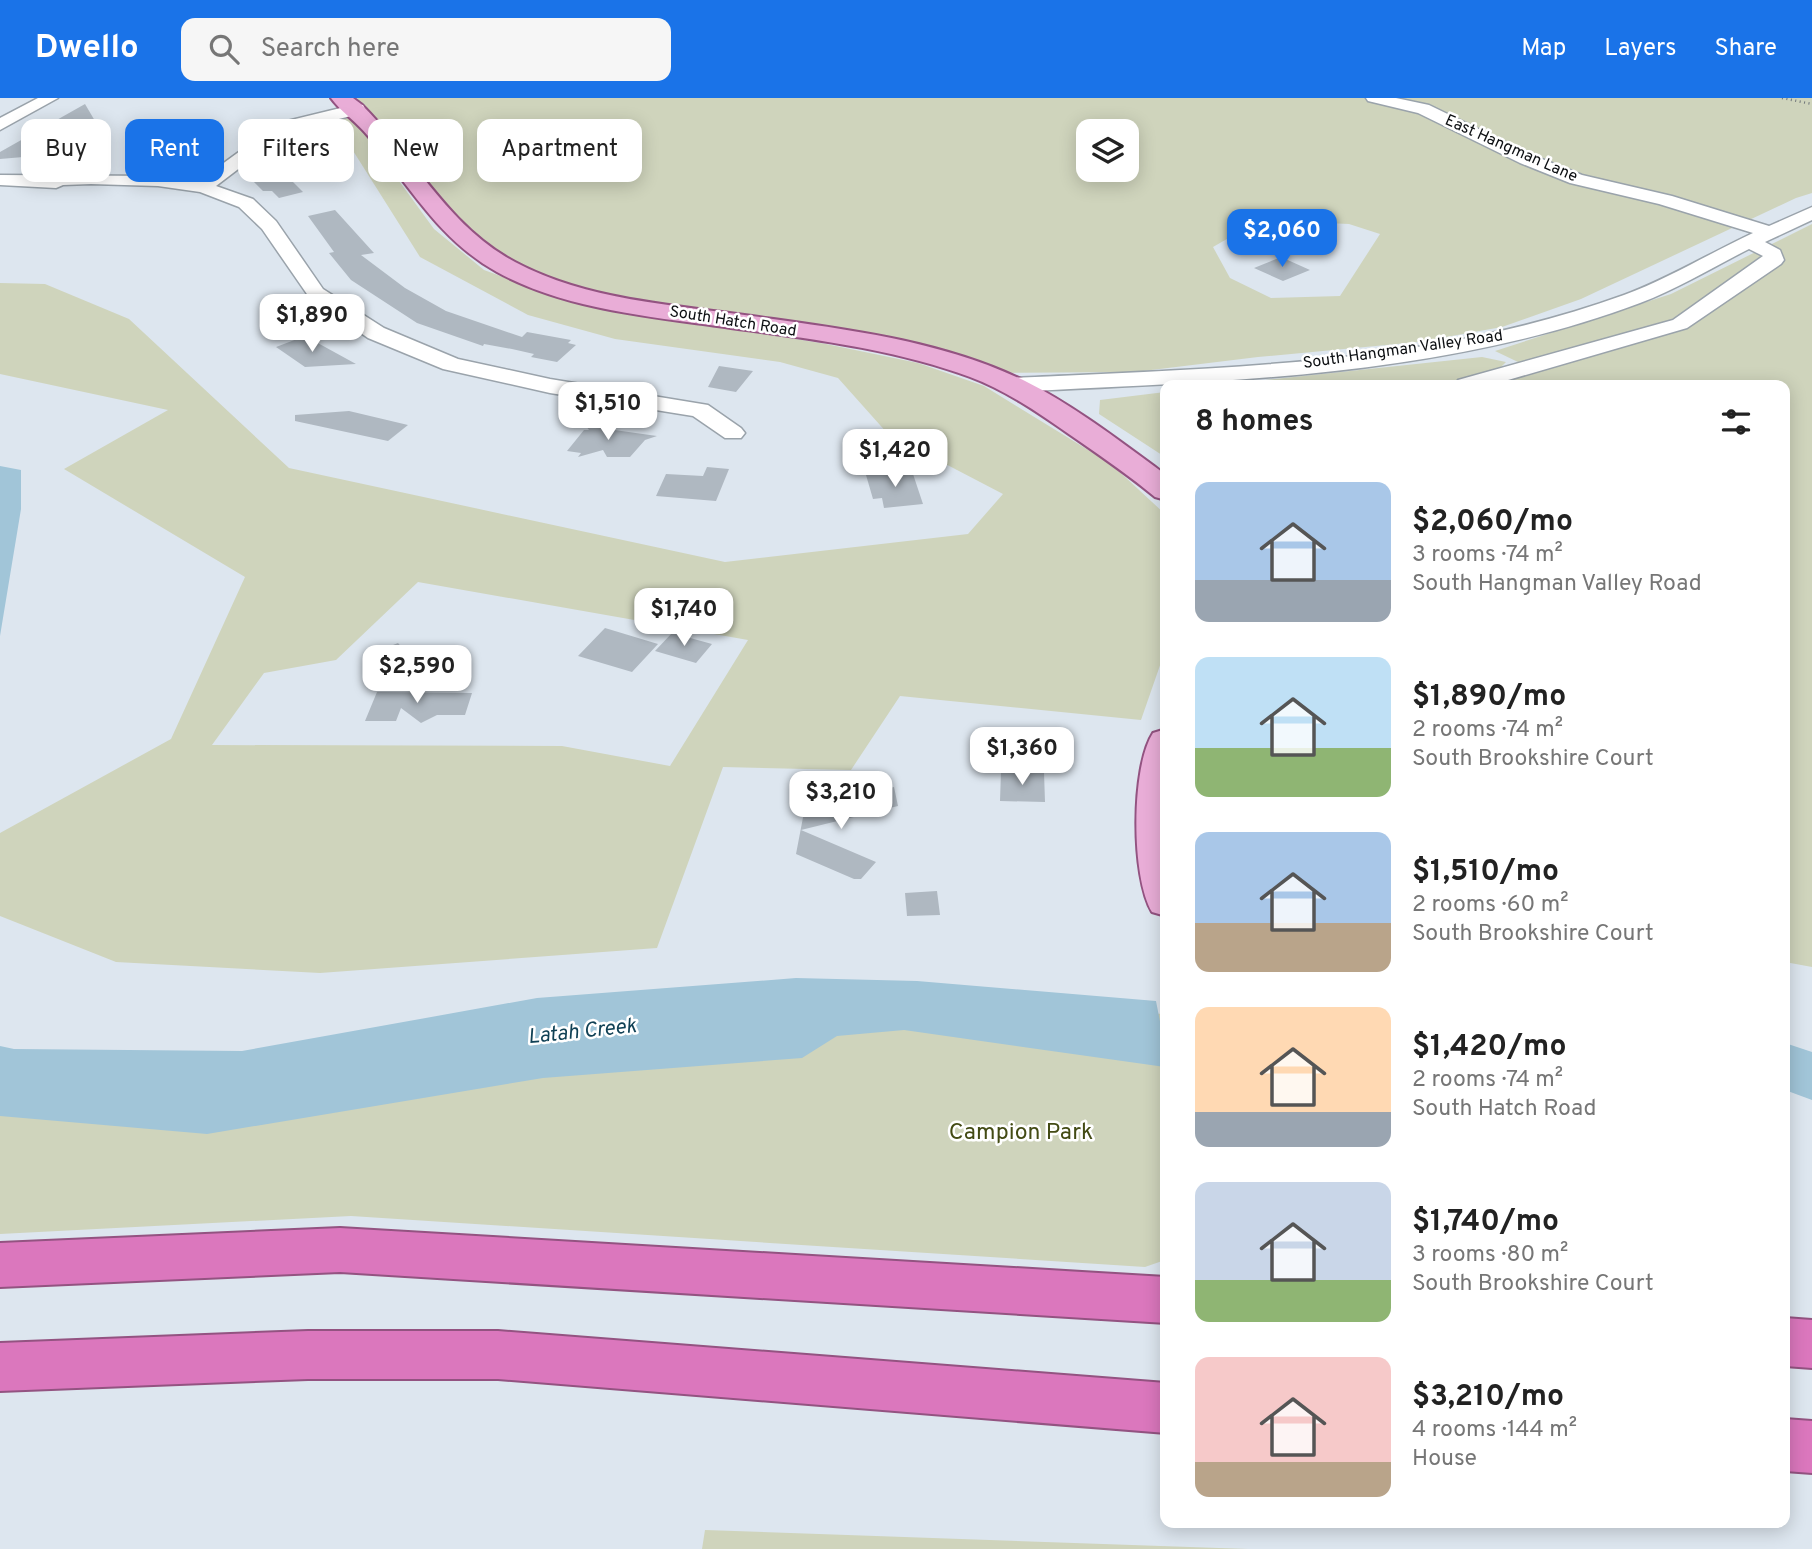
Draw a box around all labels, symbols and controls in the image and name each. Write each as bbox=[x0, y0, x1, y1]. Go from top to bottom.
search box bbox=[181, 18, 671, 81]
text: Dwello bbox=[35, 28, 139, 70]
icon: search bbox=[205, 30, 243, 68]
text: Search here bbox=[261, 33, 400, 66]
text: Map bbox=[1521, 34, 1566, 64]
text: Layers bbox=[1604, 34, 1676, 64]
text: Share bbox=[1714, 34, 1777, 64]
street label: East Hangman Lane bbox=[1442, 111, 1580, 187]
chip: Buy bbox=[21, 119, 111, 182]
chip: Rent bbox=[125, 119, 224, 182]
chip: Filters bbox=[238, 119, 354, 182]
chip: New bbox=[368, 119, 463, 182]
chip: Apartment bbox=[477, 119, 642, 182]
map controls bbox=[1076, 119, 1139, 182]
button: layers bbox=[1076, 119, 1139, 182]
pin: $2,060 bbox=[1225, 209, 1339, 269]
text: $2,060 bbox=[1243, 217, 1321, 246]
pin: $1,890 bbox=[255, 294, 369, 354]
text: $1,890 bbox=[276, 302, 348, 331]
street label: South Hatch Road bbox=[668, 302, 798, 342]
street label: South Hangman Valley Road bbox=[1302, 326, 1504, 374]
pin: $1,510 bbox=[551, 382, 665, 442]
text: $1,510 bbox=[574, 390, 642, 419]
icon: filters bbox=[1717, 403, 1755, 441]
text: 8 homes bbox=[1195, 404, 1314, 441]
pin: $1,420 bbox=[838, 430, 952, 489]
text: $1,420 bbox=[858, 437, 932, 466]
text: $2,060/mo bbox=[1412, 504, 1573, 541]
icon: home bbox=[1251, 510, 1335, 594]
text: 3 rooms · 74 m² bbox=[1412, 541, 1563, 570]
text: South Hangman Valley Road bbox=[1412, 570, 1702, 599]
pin: $1,740 bbox=[627, 588, 741, 648]
text: $1,740 bbox=[650, 596, 718, 625]
pin: $2,590 bbox=[360, 646, 474, 705]
text: $2,590 bbox=[378, 653, 456, 682]
text: $1,890/mo bbox=[1412, 679, 1566, 716]
icon: home bbox=[1251, 685, 1335, 769]
text: 2 rooms · 74 m² bbox=[1412, 716, 1563, 745]
pin: $1,360 bbox=[965, 728, 1079, 787]
text: $1,360 bbox=[986, 735, 1058, 764]
text: South Brookshire Court bbox=[1412, 745, 1654, 774]
pin: $3,210 bbox=[784, 772, 898, 831]
text: $3,210 bbox=[805, 779, 877, 808]
text: $1,510/mo bbox=[1412, 854, 1559, 891]
icon: home bbox=[1251, 860, 1335, 944]
text: 2 rooms · 60 m² bbox=[1412, 891, 1569, 920]
text: South Brookshire Court bbox=[1412, 920, 1654, 949]
water label: Latah Creek bbox=[526, 1013, 638, 1051]
text: $1,420/mo bbox=[1412, 1029, 1566, 1066]
icon: home bbox=[1251, 1035, 1335, 1119]
text: 2 rooms · 74 m² bbox=[1412, 1066, 1563, 1095]
text: South Hatch Road bbox=[1412, 1095, 1596, 1124]
park label: Campion Park bbox=[949, 1119, 1093, 1148]
text: $1,740/mo bbox=[1412, 1204, 1559, 1241]
icon: home bbox=[1251, 1210, 1335, 1294]
text: 3 rooms · 80 m² bbox=[1412, 1241, 1568, 1270]
text: South Brookshire Court bbox=[1412, 1270, 1654, 1299]
text: $3,210/mo bbox=[1412, 1379, 1564, 1416]
icon: home bbox=[1251, 1385, 1335, 1469]
text: 4 rooms · 144 m² bbox=[1412, 1416, 1577, 1445]
text: House bbox=[1412, 1445, 1477, 1474]

